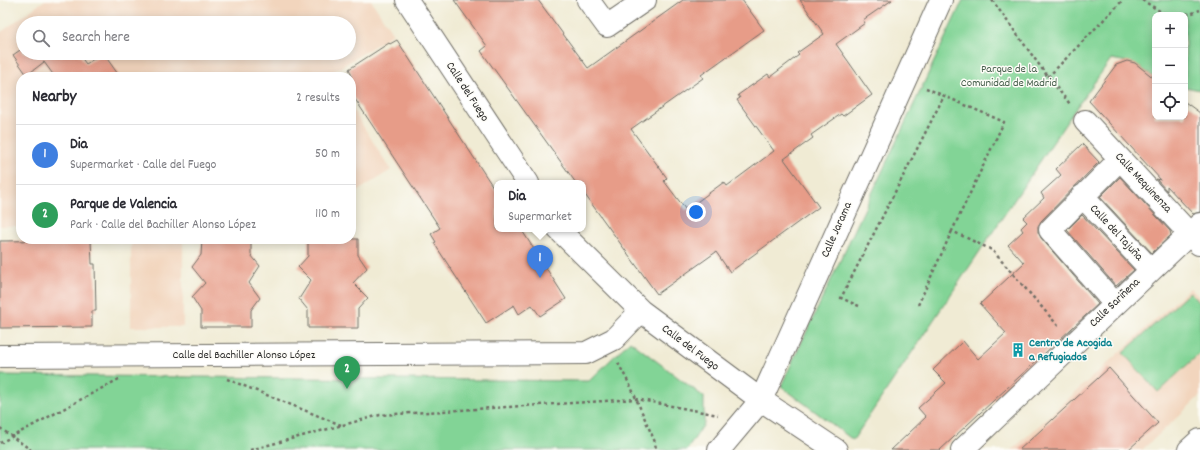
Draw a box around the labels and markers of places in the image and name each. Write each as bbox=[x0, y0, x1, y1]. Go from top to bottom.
pin: 1 bbox=[527, 245, 553, 278]
place label: Centro de Acogida a Refugiados bbox=[1029, 335, 1113, 366]
building icon: Centro de Acogida a Refugiados bbox=[1010, 342, 1026, 358]
pin: 2 bbox=[334, 356, 360, 389]

